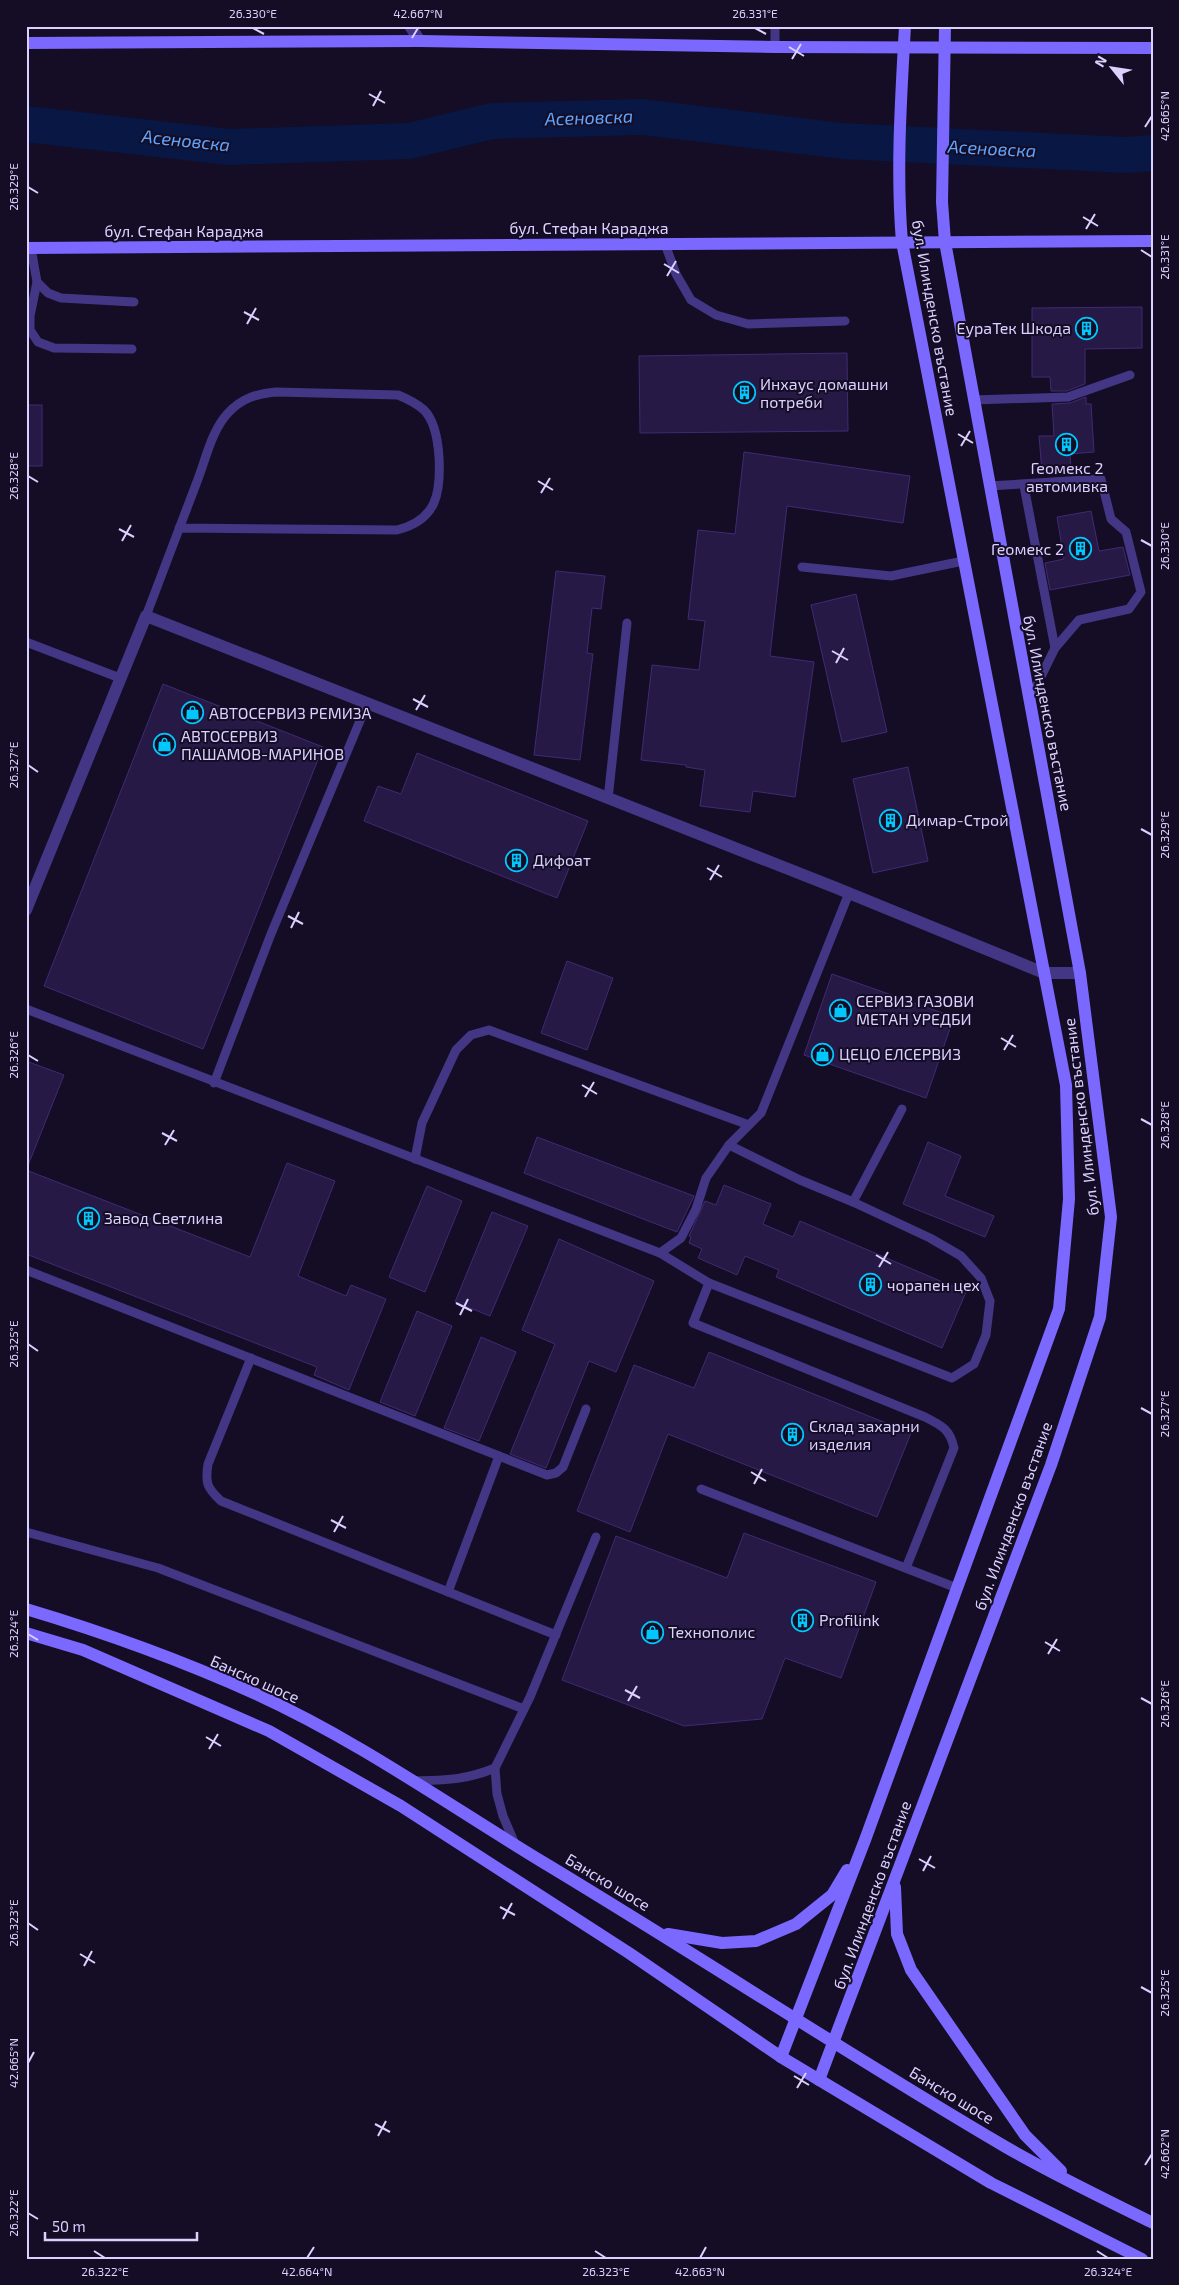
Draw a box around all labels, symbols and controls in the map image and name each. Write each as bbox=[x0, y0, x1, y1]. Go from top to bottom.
text: 26.330°E bbox=[229, 6, 277, 20]
text: 42.667°N bbox=[393, 6, 443, 20]
text: 26.331°E bbox=[732, 6, 778, 20]
north arrow bbox=[1086, 42, 1136, 92]
text: N bbox=[1090, 53, 1110, 70]
text: 42.665°N bbox=[1157, 91, 1171, 141]
water label: Асеновска bbox=[543, 104, 634, 130]
water label: Асеновска bbox=[140, 124, 231, 156]
water label: Асеновска bbox=[946, 135, 1037, 161]
text: 26.329°E bbox=[6, 163, 20, 211]
street label: бул. Стефан Караджа bbox=[509, 218, 669, 238]
street label: бул. Илинденско въстание bbox=[908, 218, 962, 418]
street label: бул. Стефан Караджа bbox=[104, 221, 264, 241]
text: 26.331°E bbox=[1157, 234, 1171, 280]
building icon: ЕураТек Шкода bbox=[1075, 316, 1099, 340]
place label: ЕураТек Шкода bbox=[957, 318, 1071, 338]
place label: Инхаус домашни потреби bbox=[760, 374, 888, 411]
building icon: Инхаус домашни потреби bbox=[732, 381, 756, 405]
building icon: Геомекс 2 автомивка bbox=[1055, 432, 1079, 456]
text: 26.328°E bbox=[6, 452, 20, 500]
place label: Геомекс 2 автомивка bbox=[1026, 458, 1108, 495]
text: 26.330°E bbox=[1157, 522, 1171, 570]
building icon: Геомекс 2 bbox=[1068, 537, 1092, 561]
place label: Геомекс 2 bbox=[991, 539, 1064, 558]
street label: бул. Илинденско въстание bbox=[1019, 613, 1077, 813]
shop icon: АВТОСЕРВИЗ РЕМИЗА bbox=[181, 701, 205, 725]
place label: АВТОСЕРВИЗ РЕМИЗА bbox=[209, 703, 372, 722]
place label: АВТОСЕРВИЗ ПАШАМОВ-МАРИНОВ bbox=[181, 726, 344, 763]
shop icon: АВТОСЕРВИЗ ПАШАМОВ-МАРИНОВ bbox=[153, 733, 177, 757]
text: 26.327°E bbox=[6, 741, 20, 789]
building icon: Димар-Строй bbox=[878, 808, 902, 832]
place label: Димар-Строй bbox=[906, 810, 1009, 829]
text: 26.329°E bbox=[1157, 811, 1171, 859]
building icon: Дифоат bbox=[505, 848, 529, 872]
place label: Дифоат bbox=[533, 850, 591, 869]
place label: СЕРВИЗ ГАЗОВИ МЕТАН УРЕДБИ bbox=[856, 991, 974, 1028]
shop icon: СЕРВИЗ ГАЗОВИ МЕТАН УРЕДБИ bbox=[828, 998, 852, 1022]
street label: бул. Илинденско въстание bbox=[1059, 1017, 1103, 1217]
text: 26.326°E bbox=[6, 1031, 20, 1079]
shop icon: ЦЕЦО ЕЛСЕРВИЗ bbox=[811, 1042, 835, 1066]
place label: ЦЕЦО ЕЛСЕРВИЗ bbox=[839, 1044, 961, 1063]
text: 26.328°E bbox=[1157, 1101, 1171, 1149]
building icon: Завод Светлина bbox=[76, 1206, 100, 1230]
place label: Завод Светлина bbox=[104, 1208, 223, 1227]
building icon: чорапен цех bbox=[859, 1273, 883, 1297]
place label: чорапен цех bbox=[887, 1275, 980, 1294]
text: 26.325°E bbox=[6, 1320, 20, 1368]
text: 26.327°E bbox=[1157, 1390, 1171, 1438]
place label: Склад захарни изделия bbox=[809, 1416, 920, 1453]
street label: бул. Илинденско въстание bbox=[970, 1419, 1056, 1613]
building icon: Склад захарни изделия bbox=[781, 1423, 805, 1447]
building icon: Profilink bbox=[791, 1608, 815, 1632]
text: 26.324°E bbox=[6, 1610, 20, 1658]
place label: Profilink bbox=[819, 1610, 880, 1629]
shop icon: Технополис bbox=[640, 1620, 664, 1644]
place label: Технополис bbox=[668, 1622, 755, 1641]
street label: Банско шосе bbox=[208, 1650, 303, 1707]
text: 26.326°E bbox=[1157, 1680, 1171, 1728]
street label: бул. Илинденско въстание bbox=[829, 1798, 915, 1992]
street label: Банско шосе bbox=[563, 1849, 654, 1914]
text: 26.323°E bbox=[6, 1899, 20, 1947]
text: 26.325°E bbox=[1157, 1969, 1171, 2017]
text: 42.665°N bbox=[6, 2038, 20, 2088]
street label: Банско шосе bbox=[907, 2062, 998, 2127]
text: 42.662°N bbox=[1157, 2129, 1171, 2179]
text: 26.322°E bbox=[6, 2189, 20, 2237]
scale bar bbox=[45, 2210, 198, 2242]
text: 50 m bbox=[52, 2217, 86, 2235]
text: 26.322°E bbox=[81, 2264, 129, 2278]
text: 42.664°N bbox=[282, 2264, 332, 2278]
text: 26.323°E bbox=[582, 2264, 630, 2278]
text: 42.663°N bbox=[675, 2264, 725, 2278]
text: 26.324°E bbox=[1084, 2264, 1132, 2278]

